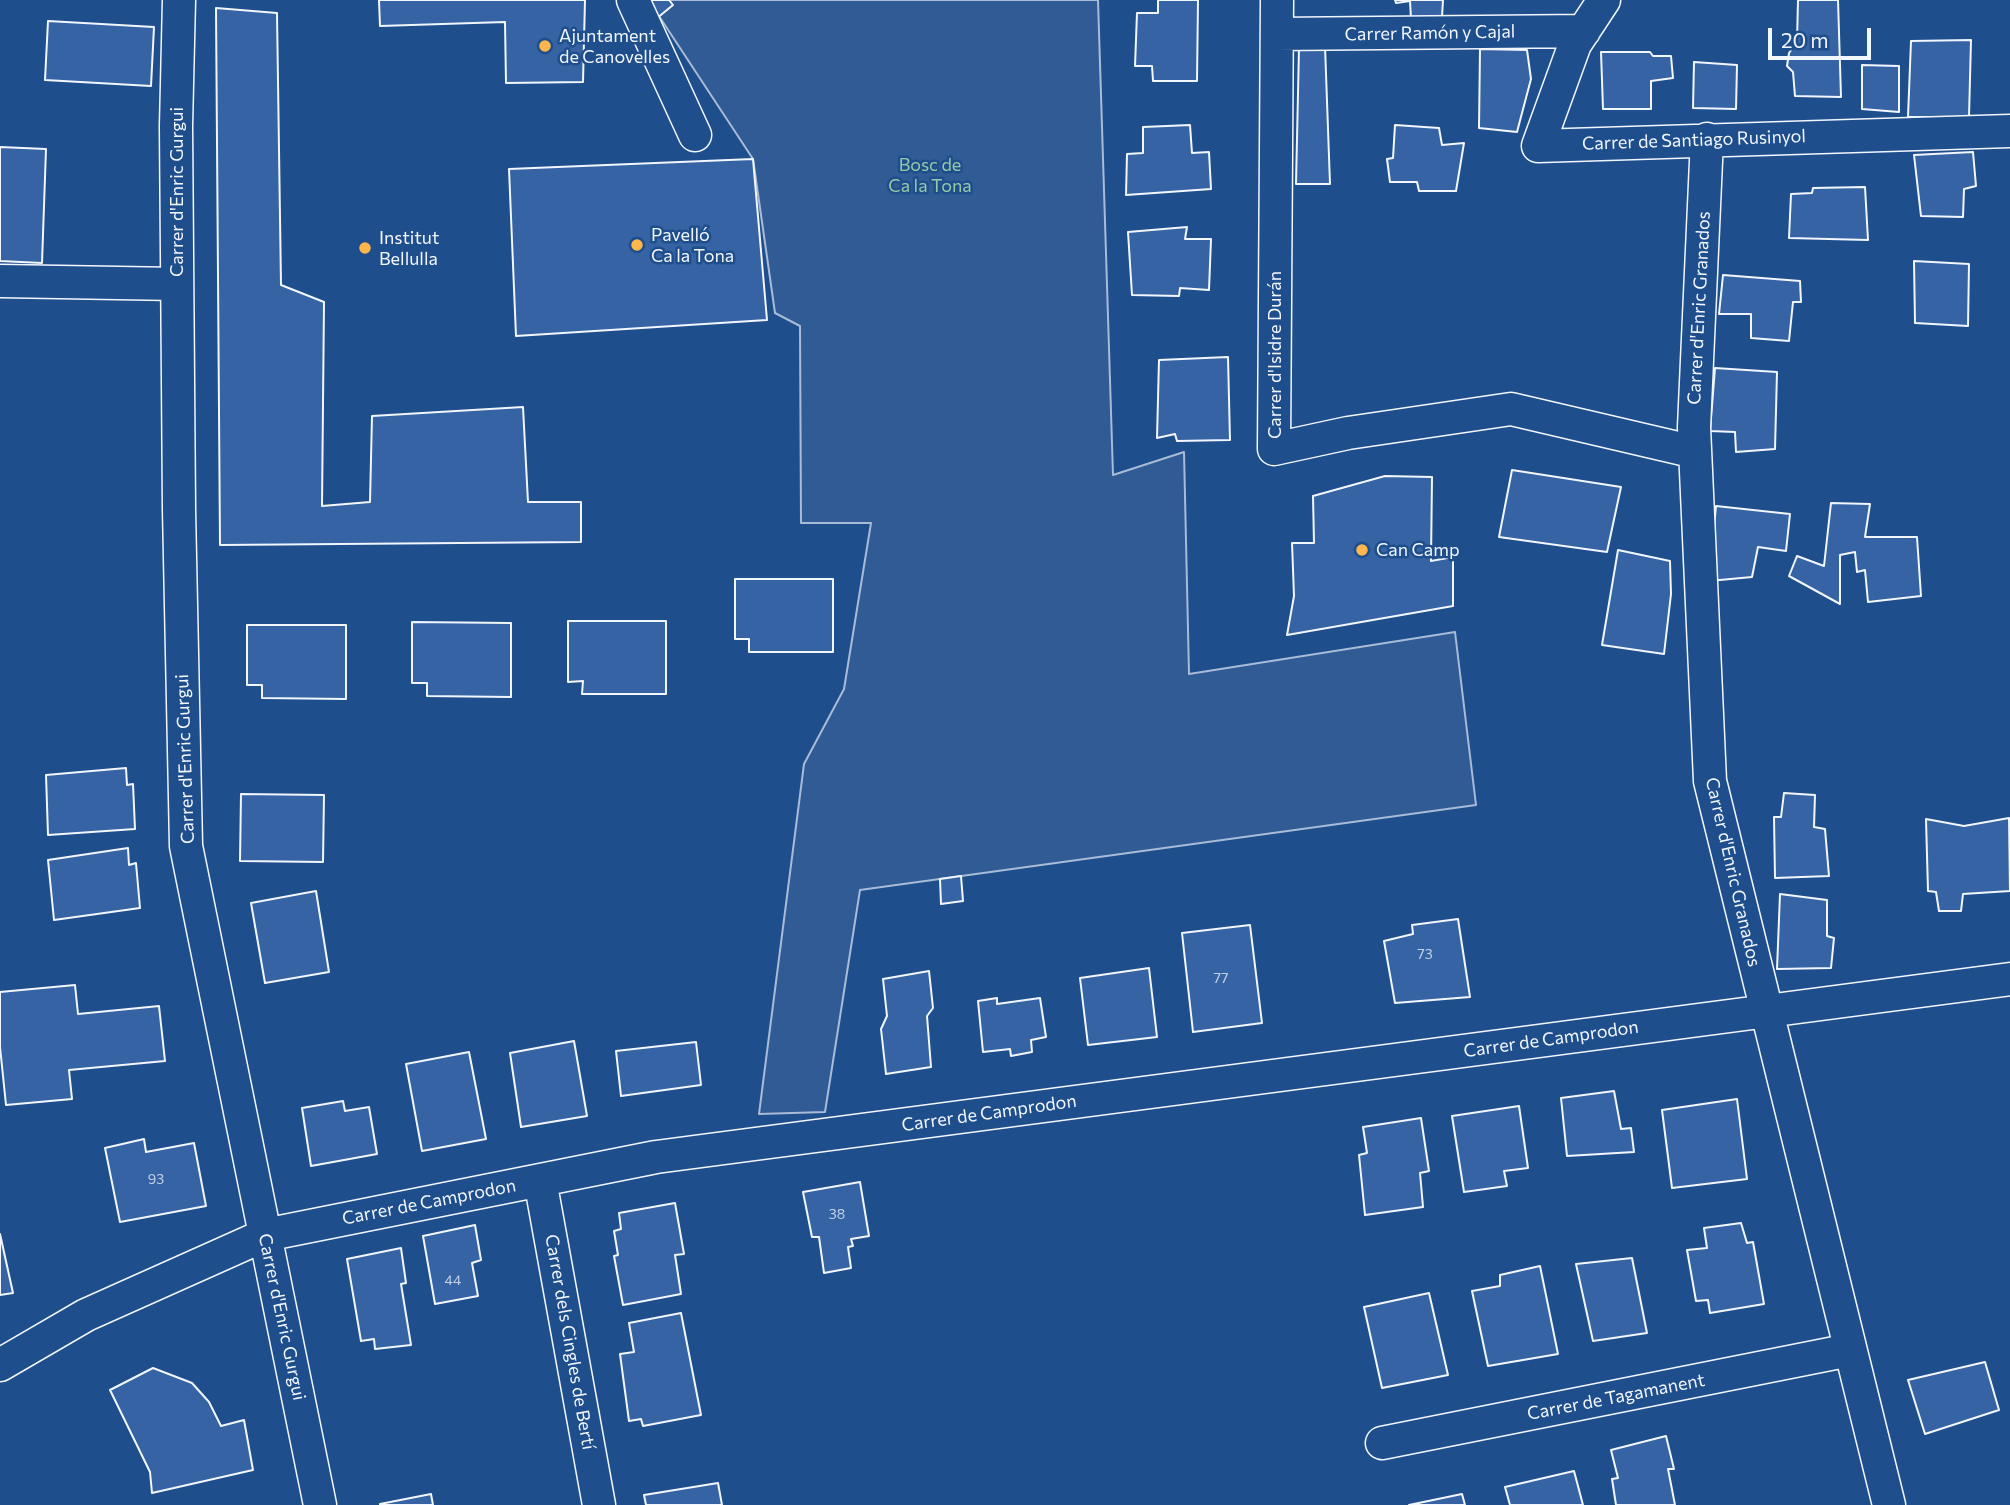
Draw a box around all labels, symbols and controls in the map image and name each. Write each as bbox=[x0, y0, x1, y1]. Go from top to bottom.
scale bar bbox=[1772, 14, 1875, 58]
street label: Carrer Ramón y Cajal bbox=[1344, 21, 1516, 45]
place label: Ajuntament de Canovelles bbox=[559, 25, 670, 68]
text: 20 m bbox=[1781, 27, 1829, 52]
marker: Ajuntament de Canovelles bbox=[537, 38, 553, 54]
street label: Carrer d'Enric Gurgui bbox=[166, 107, 188, 277]
street label: Carrer de Santiago Rusinyol bbox=[1582, 125, 1806, 155]
park label: Bosc de Ca la Tona bbox=[888, 154, 972, 196]
street label: Carrer d'Enric Granados bbox=[1683, 211, 1715, 405]
place label: Pavelló Ca la Tona bbox=[651, 224, 734, 266]
place label: Institut Bellulla bbox=[379, 227, 439, 270]
marker: Pavelló Ca la Tona bbox=[629, 237, 645, 253]
marker: Institut Bellulla bbox=[357, 240, 373, 256]
street label: Carrer d'Isidre Durán bbox=[1264, 271, 1286, 439]
place label: Can Camp bbox=[1376, 539, 1460, 561]
marker: Can Camp bbox=[1354, 542, 1370, 558]
street label: Carrer d'Enric Gurgui bbox=[171, 674, 199, 844]
street label: Carrer d'Enric Granados bbox=[1701, 775, 1765, 969]
house number: 73 bbox=[1417, 946, 1433, 962]
house number: 77 bbox=[1214, 970, 1228, 986]
street label: Carrer de Camprodon bbox=[1462, 1016, 1640, 1062]
street label: Carrer de Camprodon bbox=[900, 1090, 1078, 1136]
house number: 93 bbox=[148, 1171, 164, 1187]
street label: Carrer de Camprodon bbox=[340, 1175, 518, 1229]
house number: 38 bbox=[829, 1206, 845, 1222]
street label: Carrer d'Enric Gurgui bbox=[254, 1232, 310, 1402]
street label: Carrer dels Cingles de Bertí bbox=[540, 1233, 600, 1451]
house number: 44 bbox=[445, 1272, 461, 1288]
street label: Carrer de Tagamanent bbox=[1525, 1369, 1707, 1425]

